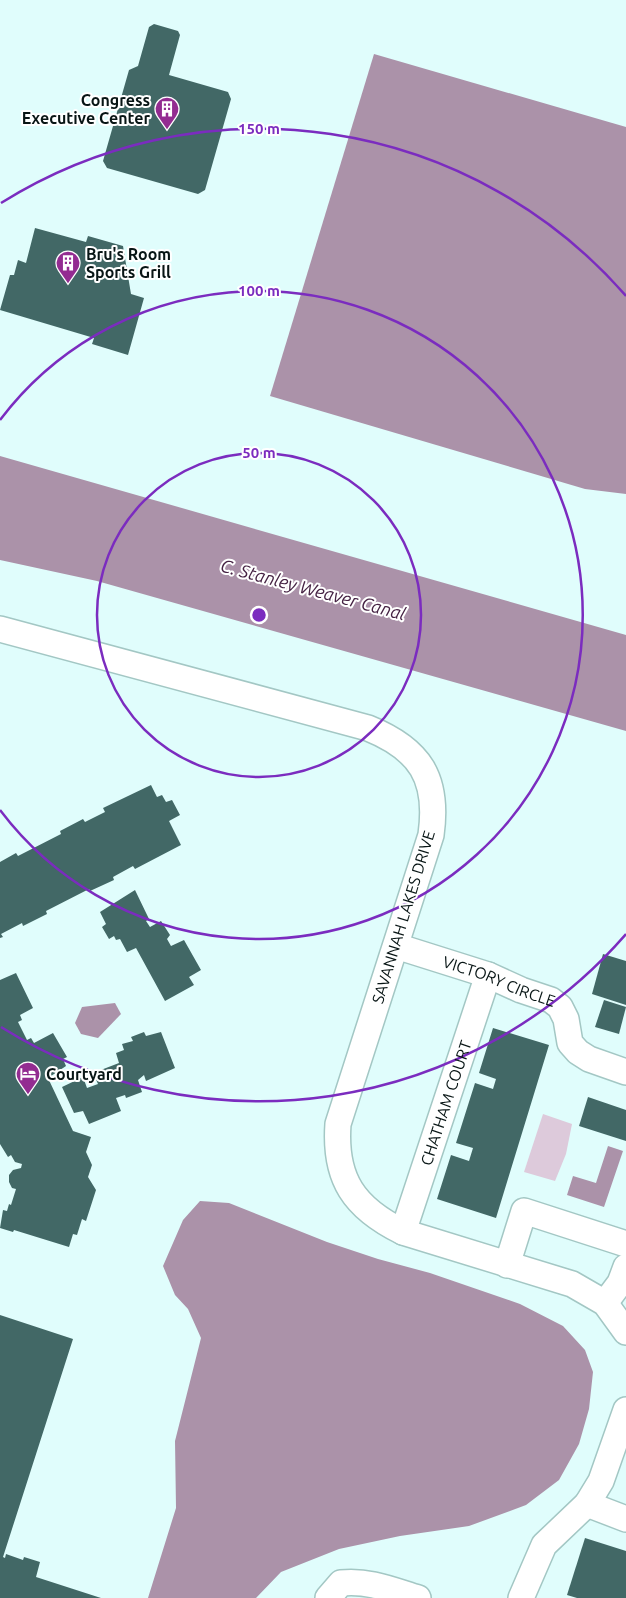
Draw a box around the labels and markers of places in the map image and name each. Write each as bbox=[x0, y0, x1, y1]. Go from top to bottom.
place label: Congress Executive Center bbox=[22, 91, 150, 127]
building icon: Congress Executive Center bbox=[154, 96, 180, 130]
place label: Bru's Room Sports Grill bbox=[86, 245, 171, 281]
building icon: Bru's Room Sports Grill bbox=[55, 250, 81, 284]
centre of rings bbox=[250, 606, 268, 624]
hotel icon: Courtyard bbox=[15, 1061, 41, 1095]
place label: Courtyard bbox=[46, 1065, 122, 1083]

